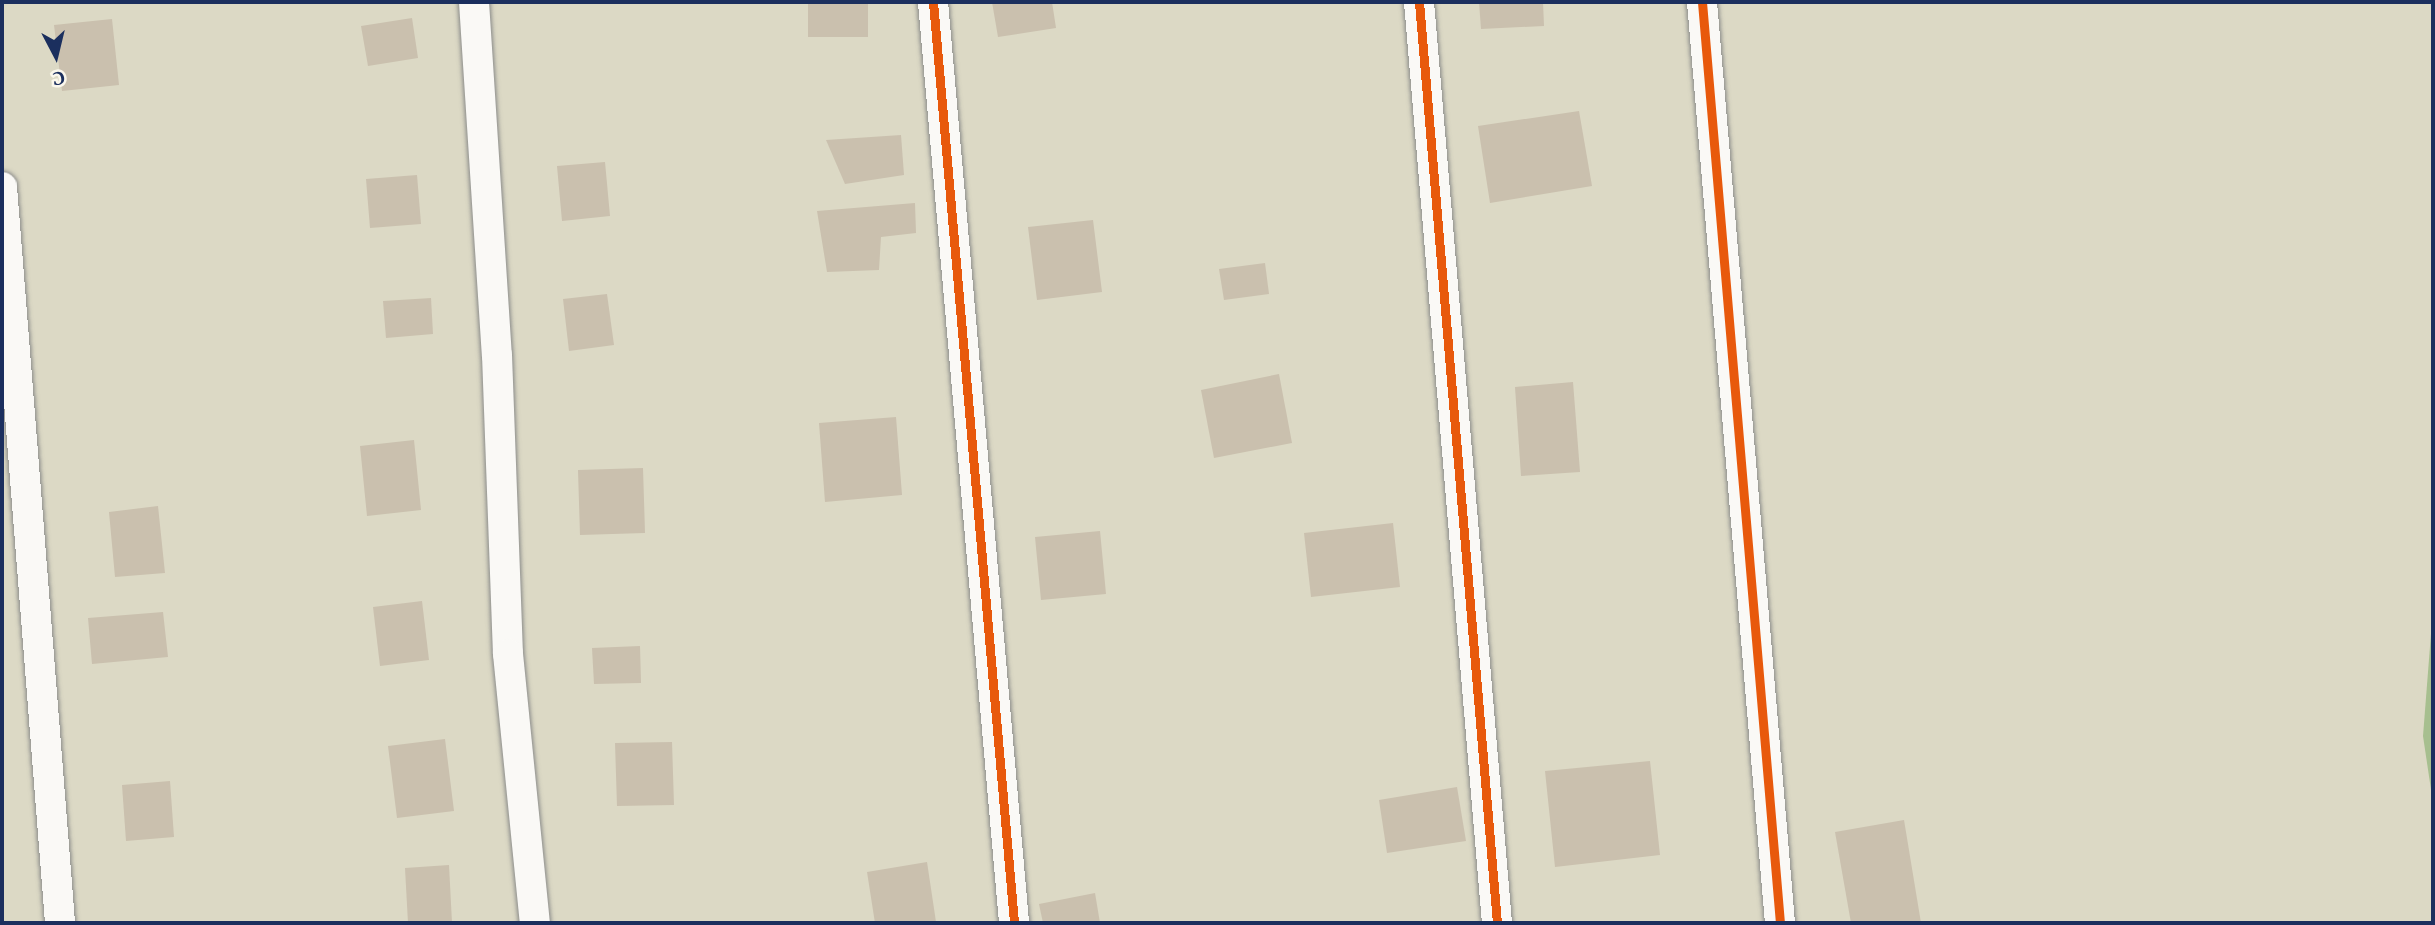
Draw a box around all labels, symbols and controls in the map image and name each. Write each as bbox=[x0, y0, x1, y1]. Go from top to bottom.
north arrow bbox=[21, 21, 91, 91]
text: С bbox=[51, 63, 66, 90]

